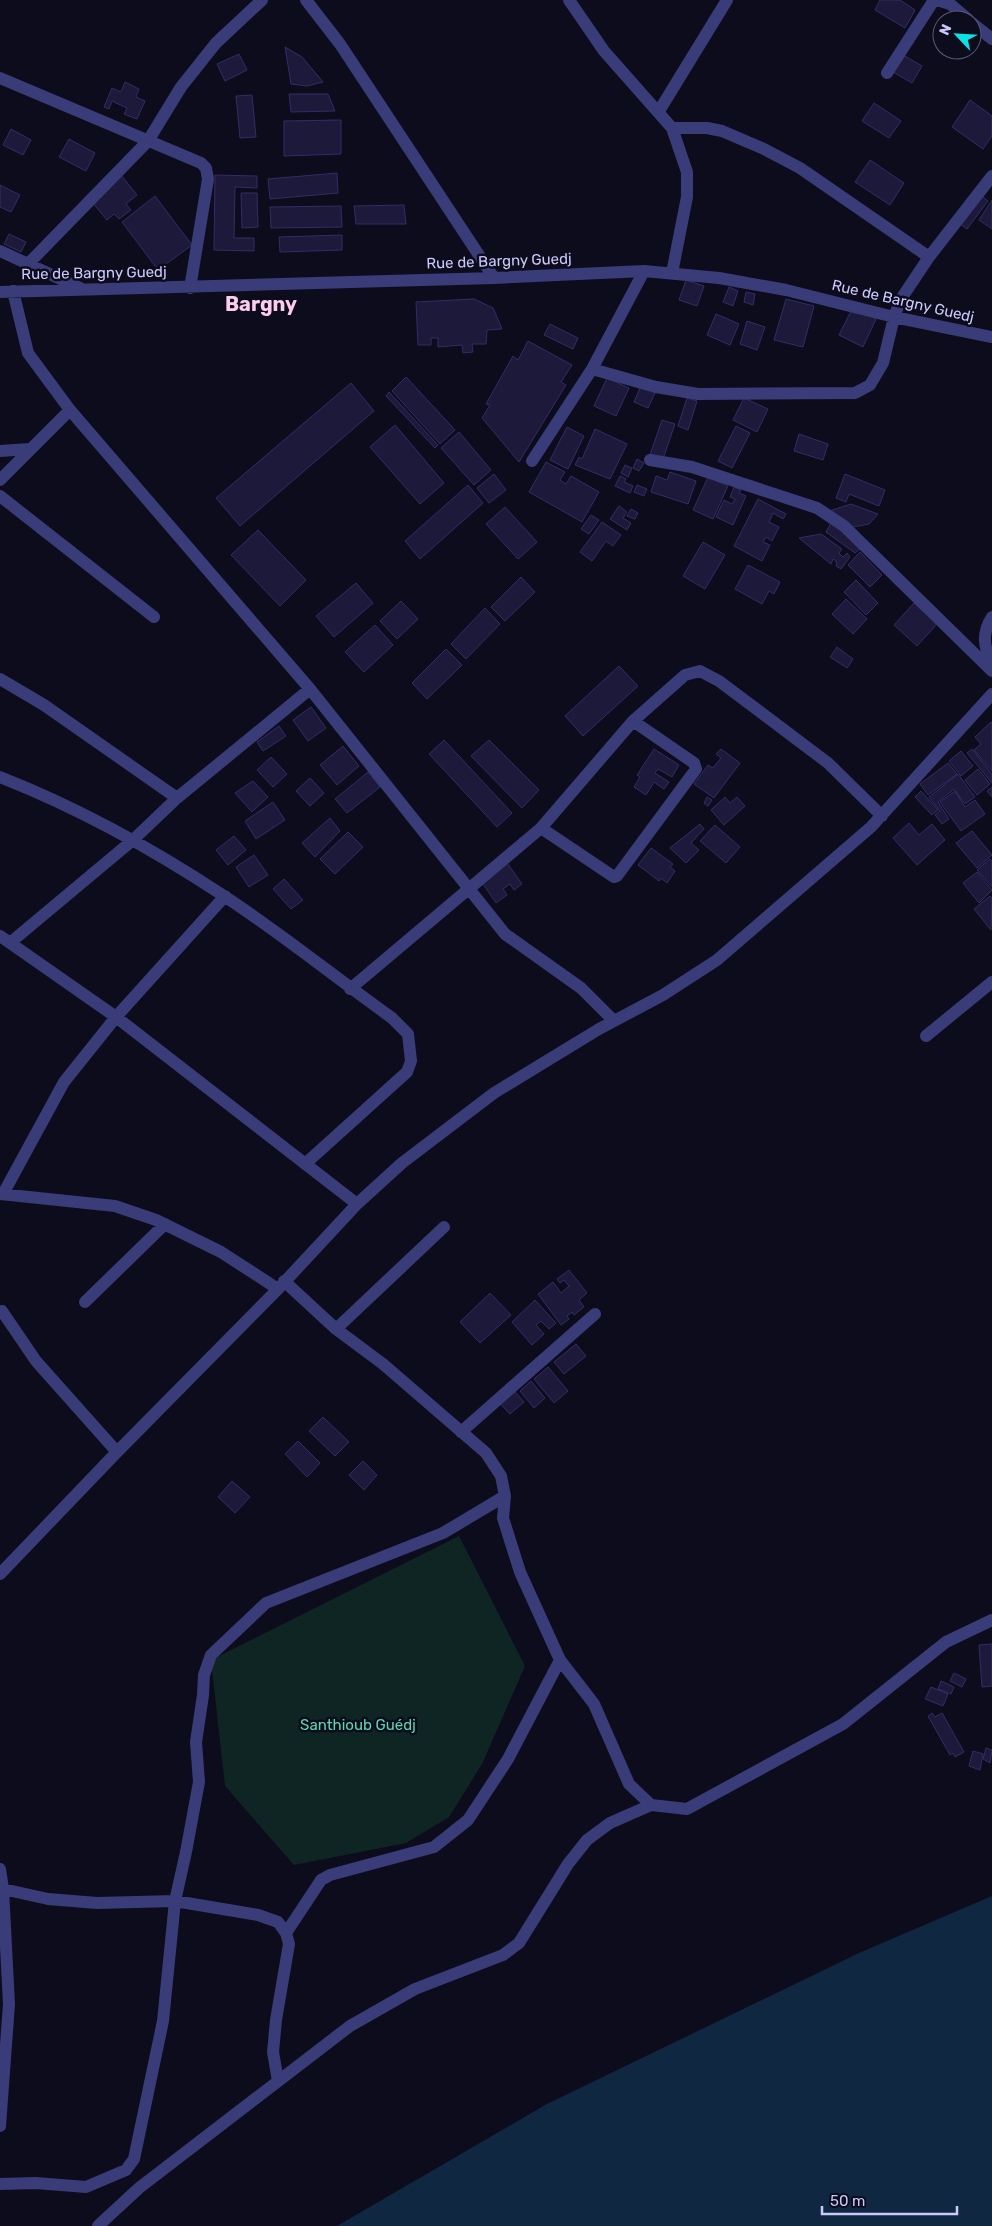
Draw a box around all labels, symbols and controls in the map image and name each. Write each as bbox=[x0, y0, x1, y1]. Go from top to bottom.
north arrow bbox=[932, 10, 982, 60]
text: N bbox=[936, 22, 956, 38]
street label: Rue de Bargny Guedj bbox=[426, 249, 572, 273]
street label: Rue de Bargny Guedj bbox=[21, 263, 167, 283]
street label: Rue de Bargny Guedj bbox=[830, 276, 976, 326]
district label: Bargny bbox=[225, 292, 297, 316]
park label: Santhioub Guédj bbox=[300, 1716, 416, 1734]
scale bar bbox=[822, 2184, 957, 2216]
text: 50 m bbox=[830, 2192, 865, 2210]

